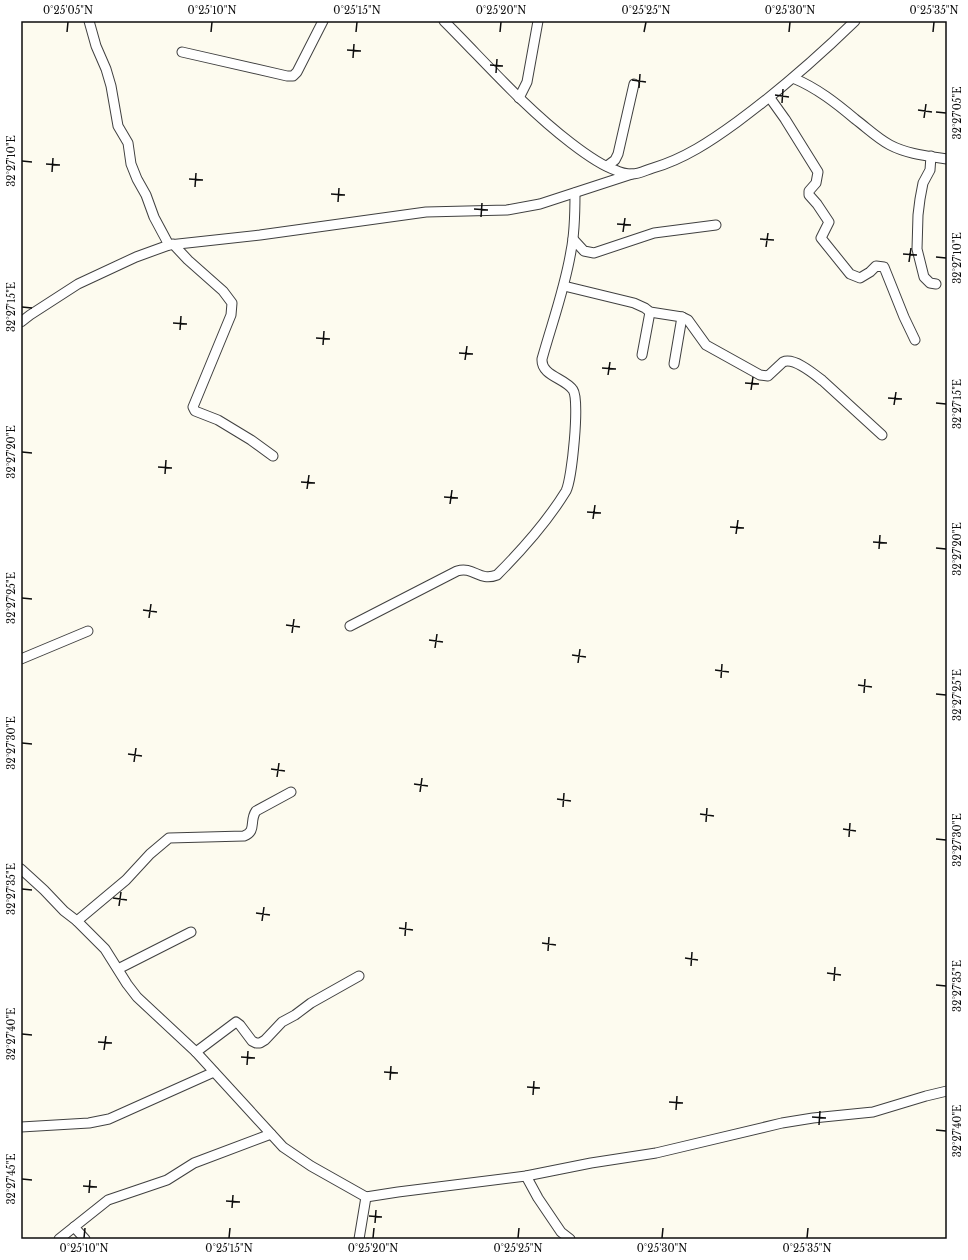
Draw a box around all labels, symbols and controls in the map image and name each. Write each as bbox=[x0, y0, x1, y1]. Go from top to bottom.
text: 0°25'05"N bbox=[43, 4, 93, 17]
text: 0°25'10"N bbox=[188, 4, 236, 17]
text: 0°25'15"N bbox=[333, 4, 381, 17]
text: 0°25'20"N bbox=[476, 4, 526, 17]
text: 0°25'25"N bbox=[621, 4, 671, 17]
text: 0°25'30"N bbox=[765, 4, 815, 17]
text: 0°25'35"N bbox=[909, 4, 959, 17]
text: 32°27'05"E bbox=[951, 87, 964, 139]
text: 32°27'10"E bbox=[5, 135, 18, 187]
text: 32°27'10"E bbox=[951, 232, 964, 284]
text: 32°27'15"E bbox=[5, 282, 18, 332]
text: 32°27'15"E bbox=[951, 379, 964, 429]
text: 32°27'20"E bbox=[5, 425, 18, 479]
text: 32°27'20"E bbox=[951, 522, 964, 576]
text: 32°27'25"E bbox=[5, 572, 18, 624]
text: 32°27'25"E bbox=[951, 669, 964, 721]
text: 32°27'30"E bbox=[5, 716, 18, 770]
text: 32°27'30"E bbox=[951, 813, 964, 867]
text: 32°27'35"E bbox=[5, 863, 18, 915]
text: 32°27'35"E bbox=[951, 960, 964, 1012]
text: 32°27'40"E bbox=[5, 1008, 18, 1060]
text: 32°27'40"E bbox=[951, 1105, 964, 1157]
text: 32°27'45"E bbox=[5, 1153, 18, 1205]
text: 0°25'10"N bbox=[60, 1242, 108, 1255]
text: 0°25'15"N bbox=[205, 1242, 253, 1255]
text: 0°25'20"N bbox=[348, 1242, 398, 1255]
text: 0°25'25"N bbox=[493, 1242, 543, 1255]
text: 0°25'30"N bbox=[637, 1242, 687, 1255]
text: 0°25'35"N bbox=[782, 1242, 832, 1255]

